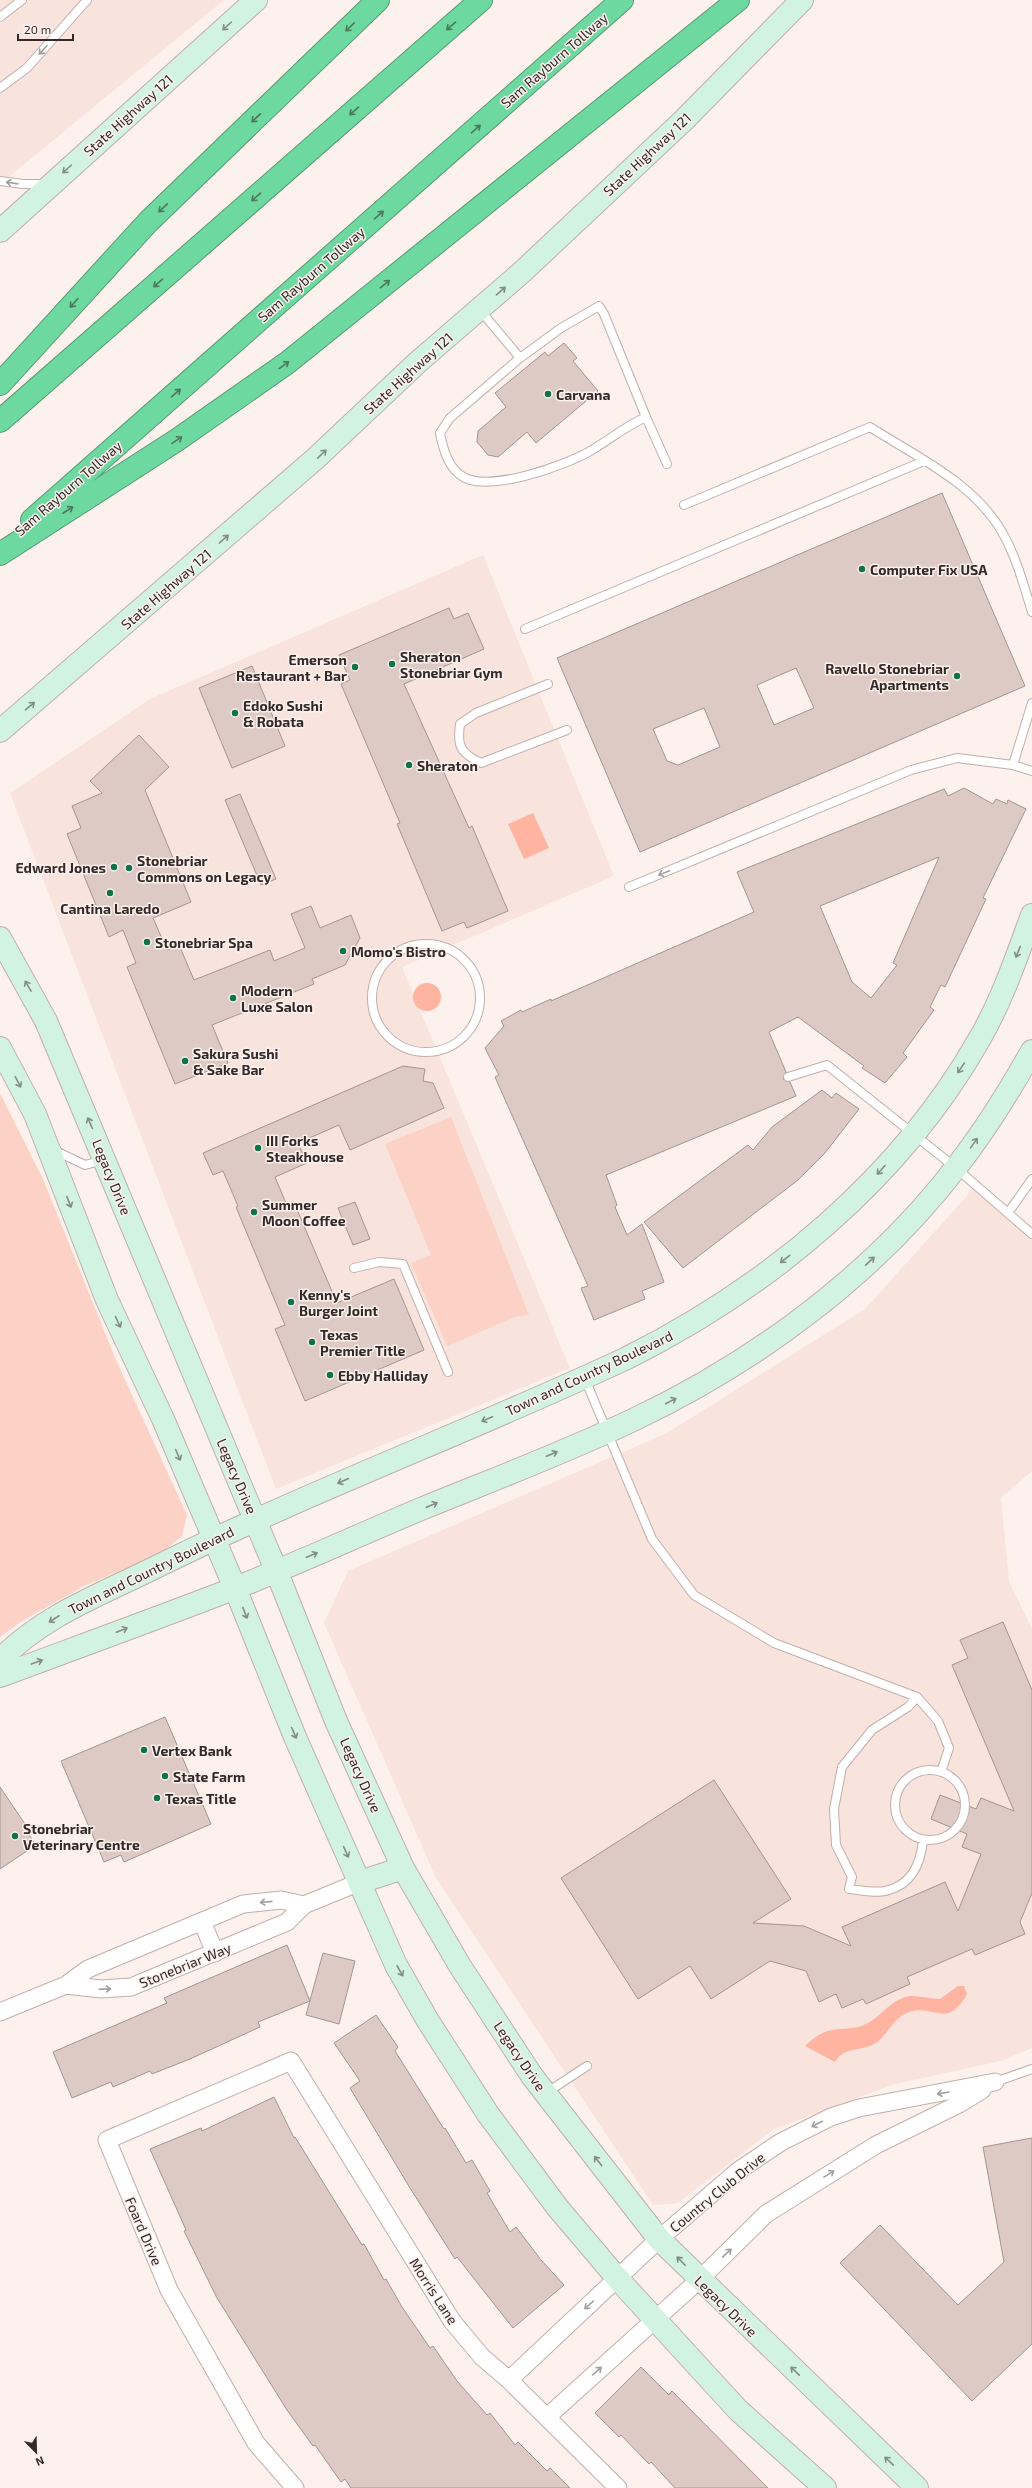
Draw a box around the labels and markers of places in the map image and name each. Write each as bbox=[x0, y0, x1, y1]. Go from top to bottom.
place label: Carvana bbox=[556, 386, 610, 403]
marker: Carvana bbox=[543, 389, 553, 399]
place label: Computer Fix USA bbox=[870, 561, 988, 578]
marker: Computer Fix USA bbox=[857, 564, 867, 574]
place label: Sheraton Stonebriar Gym bbox=[400, 648, 503, 681]
place label: Emerson Restaurant + Bar bbox=[236, 651, 347, 684]
marker: Sheraton Stonebriar Gym bbox=[387, 659, 397, 669]
place label: Ravello Stonebriar Apartments bbox=[825, 660, 949, 693]
marker: Emerson Restaurant + Bar bbox=[350, 662, 360, 672]
marker: Ravello Stonebriar Apartments bbox=[952, 671, 962, 681]
place label: Edoko Sushi & Robata bbox=[243, 697, 323, 730]
marker: Edoko Sushi & Robata bbox=[230, 708, 240, 718]
place label: Sheraton bbox=[417, 757, 478, 774]
marker: Sheraton bbox=[404, 760, 414, 770]
place label: Stonebriar Commons on Legacy bbox=[137, 852, 272, 885]
place label: Edward Jones bbox=[16, 859, 106, 876]
marker: Edward Jones bbox=[109, 862, 119, 872]
marker: Stonebriar Commons on Legacy bbox=[124, 863, 134, 873]
marker: Cantina Laredo bbox=[105, 888, 115, 898]
place label: Cantina Laredo bbox=[60, 900, 160, 917]
place label: Stonebriar Spa bbox=[155, 934, 253, 951]
marker: Stonebriar Spa bbox=[142, 937, 152, 947]
place label: Momo's Bistro bbox=[351, 943, 446, 960]
marker: Momo's Bistro bbox=[338, 946, 348, 956]
place label: Modern Luxe Salon bbox=[241, 982, 313, 1015]
marker: Modern Luxe Salon bbox=[228, 993, 238, 1003]
place label: Sakura Sushi & Sake Bar bbox=[193, 1045, 278, 1078]
marker: Sakura Sushi & Sake Bar bbox=[180, 1056, 190, 1066]
place label: III Forks Steakhouse bbox=[266, 1132, 344, 1165]
marker: III Forks Steakhouse bbox=[253, 1143, 263, 1153]
place label: Summer Moon Coffee bbox=[262, 1196, 346, 1229]
marker: Summer Moon Coffee bbox=[249, 1207, 259, 1217]
place label: Kenny's Burger Joint bbox=[299, 1286, 378, 1319]
marker: Kenny's Burger Joint bbox=[286, 1297, 296, 1307]
place label: Texas Premier Title bbox=[320, 1326, 406, 1359]
marker: Texas Premier Title bbox=[307, 1337, 317, 1347]
place label: Ebby Halliday bbox=[338, 1367, 428, 1384]
marker: Ebby Halliday bbox=[325, 1370, 335, 1380]
place label: Vertex Bank bbox=[152, 1742, 232, 1759]
marker: Vertex Bank bbox=[139, 1745, 149, 1755]
place label: State Farm bbox=[173, 1768, 245, 1785]
marker: State Farm bbox=[160, 1771, 170, 1781]
place label: Texas Title bbox=[165, 1790, 237, 1807]
marker: Texas Title bbox=[152, 1793, 162, 1803]
place label: Stonebriar Veterinary Centre bbox=[23, 1820, 140, 1853]
marker: Stonebriar Veterinary Centre bbox=[10, 1831, 20, 1841]

